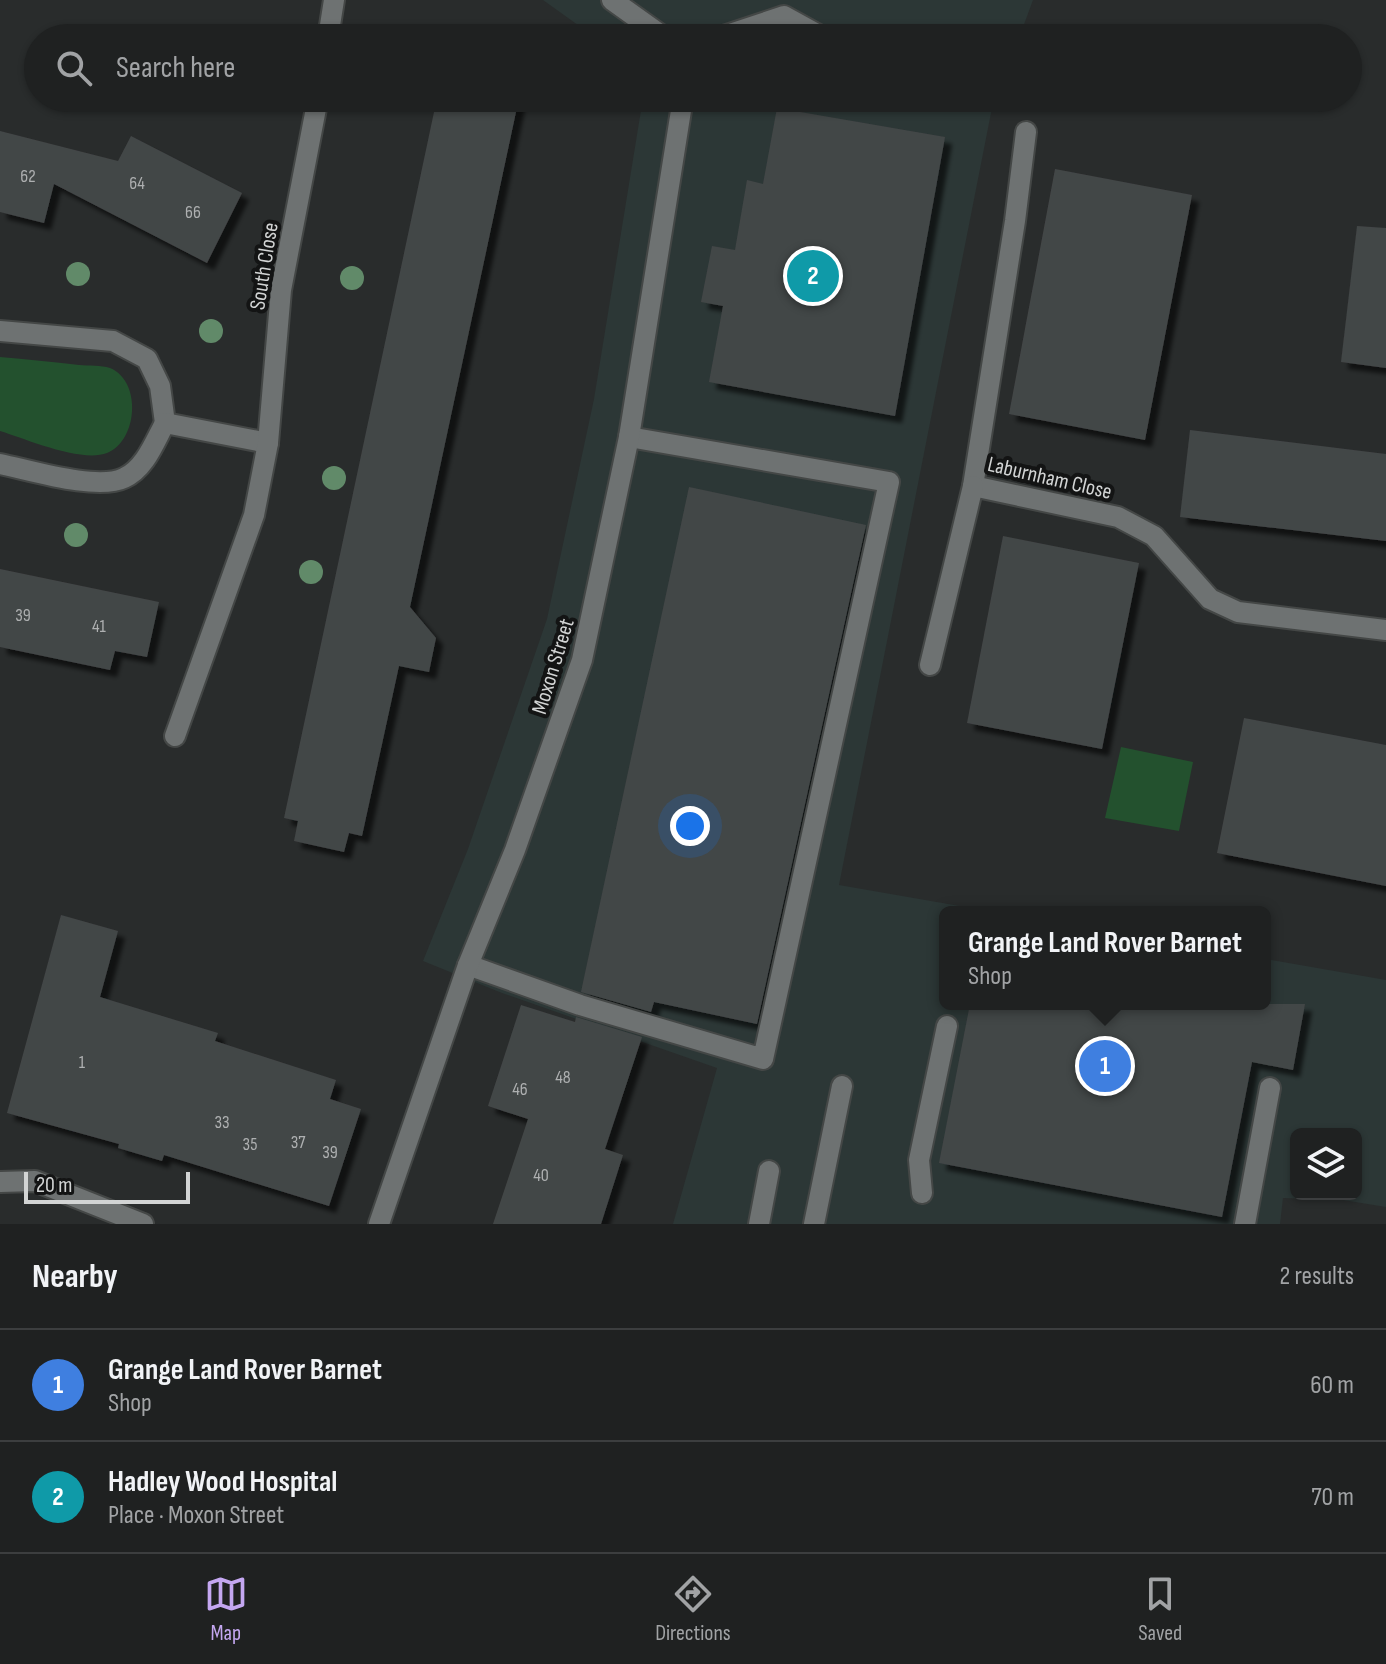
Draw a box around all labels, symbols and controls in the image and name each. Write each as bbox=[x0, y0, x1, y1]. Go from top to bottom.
search box bbox=[24, 24, 1362, 112]
icon: search bbox=[52, 46, 96, 90]
text: Search here bbox=[116, 50, 235, 86]
house number: 62 bbox=[20, 166, 36, 187]
house number: 64 bbox=[129, 173, 145, 194]
house number: 66 bbox=[185, 202, 201, 223]
street label: South Close bbox=[244, 221, 285, 312]
pin: 2 bbox=[787, 246, 839, 306]
street label: Laburnham Close bbox=[985, 451, 1114, 506]
house number: 39 bbox=[15, 605, 31, 626]
street label: Moxon Street bbox=[526, 615, 581, 717]
house number: 41 bbox=[92, 616, 107, 637]
your location bbox=[670, 806, 710, 846]
popup bbox=[939, 906, 1271, 1010]
text: Grange Land Rover Barnet bbox=[968, 925, 1242, 961]
text: Shop bbox=[968, 961, 1012, 992]
pin: 1 bbox=[1079, 1036, 1131, 1096]
house number: 1 bbox=[79, 1052, 86, 1073]
house number: 48 bbox=[555, 1067, 571, 1088]
house number: 46 bbox=[512, 1079, 528, 1100]
house number: 33 bbox=[214, 1112, 230, 1133]
map controls bbox=[1290, 1128, 1362, 1200]
button: layers bbox=[1290, 1128, 1362, 1200]
house number: 37 bbox=[291, 1132, 306, 1153]
house number: 35 bbox=[243, 1134, 257, 1155]
house number: 39 bbox=[322, 1142, 338, 1163]
house number: 40 bbox=[533, 1165, 549, 1186]
scale bar bbox=[24, 1168, 190, 1204]
text: 20 m bbox=[36, 1172, 73, 1199]
text: Nearby bbox=[32, 1256, 118, 1297]
text: 2 results bbox=[1280, 1261, 1354, 1292]
text: Grange Land Rover Barnet bbox=[108, 1352, 382, 1388]
text: 1 bbox=[53, 1370, 63, 1401]
text: 60 m bbox=[1310, 1370, 1354, 1401]
text: Shop bbox=[108, 1388, 152, 1419]
text: Hadley Wood Hospital bbox=[108, 1464, 337, 1500]
text: 2 bbox=[52, 1482, 64, 1513]
text: 70 m bbox=[1311, 1482, 1354, 1513]
text: Place · Moxon Street bbox=[108, 1500, 284, 1531]
tab: Map bbox=[204, 1572, 248, 1647]
tab: Directions bbox=[655, 1572, 731, 1647]
tab: Saved bbox=[1138, 1572, 1182, 1647]

